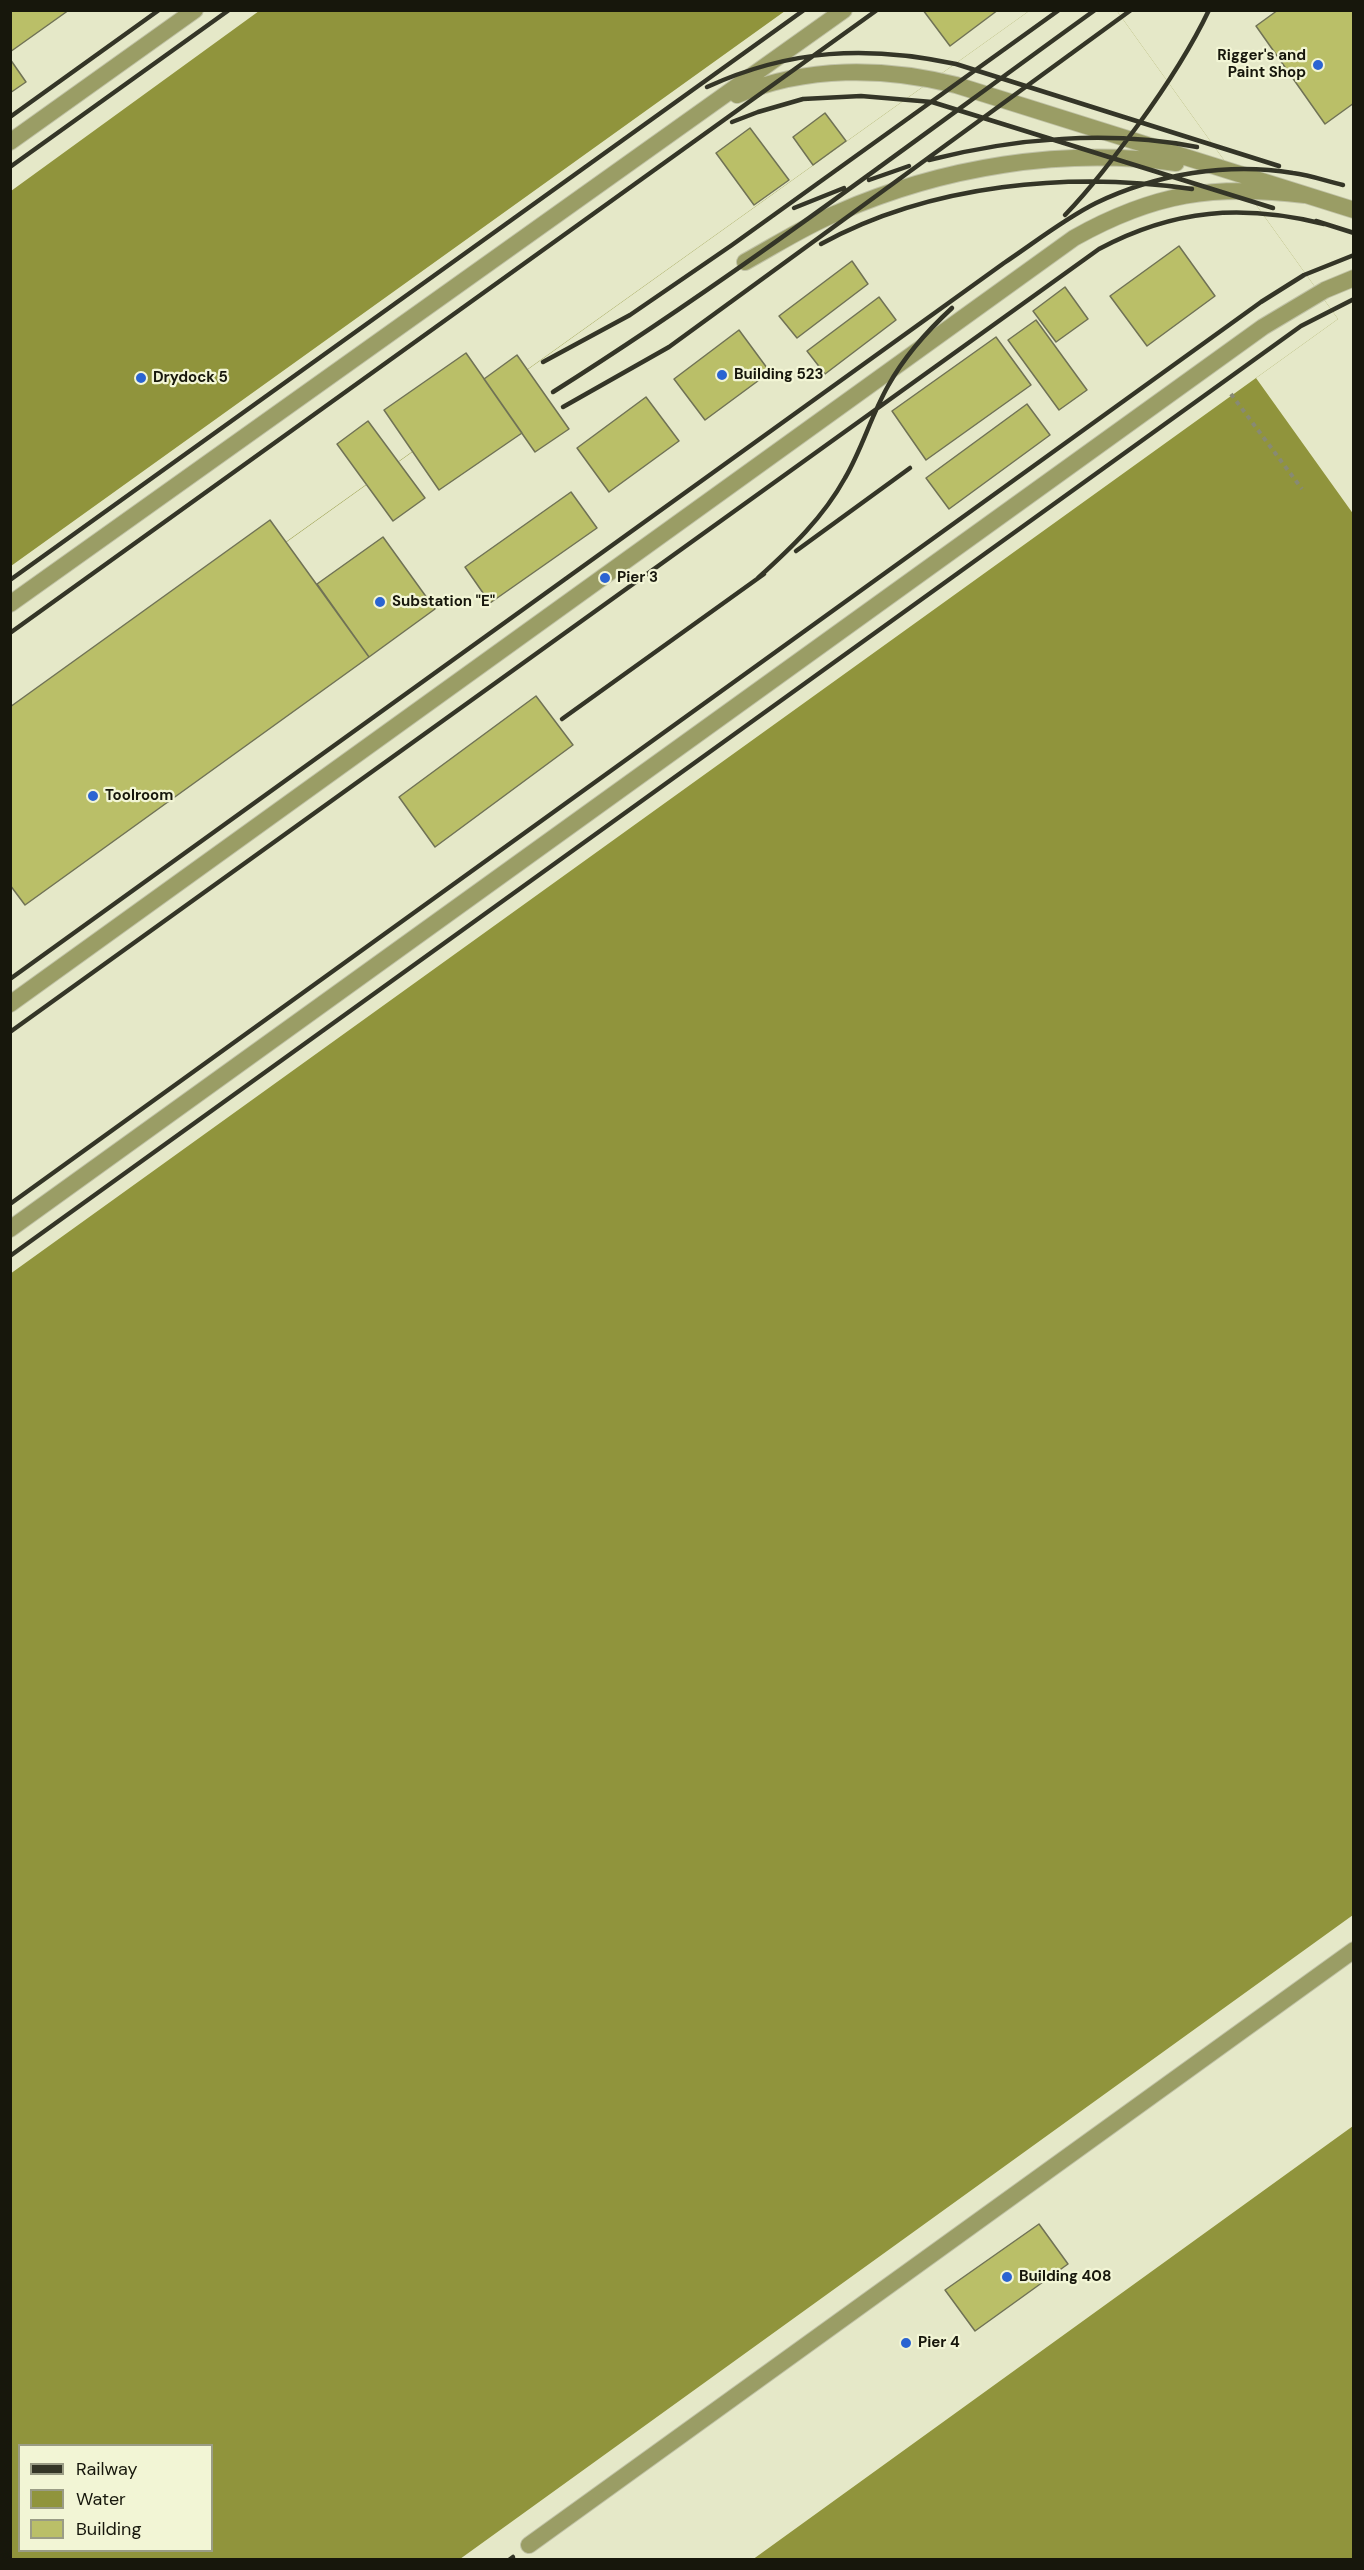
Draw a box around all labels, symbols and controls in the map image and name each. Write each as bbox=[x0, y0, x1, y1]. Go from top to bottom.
place label: Rigger's and Paint Shop bbox=[1217, 47, 1306, 82]
marker: Rigger's and Paint Shop bbox=[1311, 58, 1325, 72]
place label: Building 523 bbox=[734, 366, 824, 384]
marker: Building 523 bbox=[715, 368, 729, 382]
place label: Drydock 5 bbox=[153, 369, 228, 387]
marker: Drydock 5 bbox=[134, 371, 148, 385]
place label: Pier 3 bbox=[617, 569, 658, 587]
marker: Pier 3 bbox=[598, 571, 612, 585]
place label: Substation "E" bbox=[392, 593, 495, 611]
marker: Substation "E" bbox=[373, 595, 387, 609]
place label: Toolroom bbox=[105, 787, 173, 805]
marker: Toolroom bbox=[86, 789, 100, 803]
place label: Building 408 bbox=[1019, 2268, 1111, 2286]
marker: Building 408 bbox=[1000, 2270, 1014, 2284]
place label: Pier 4 bbox=[918, 2334, 960, 2352]
marker: Pier 4 bbox=[899, 2336, 913, 2350]
legend bbox=[18, 2444, 213, 2552]
text: Railway bbox=[76, 2457, 138, 2481]
text: Water bbox=[76, 2487, 126, 2511]
text: Building bbox=[76, 2517, 141, 2541]

